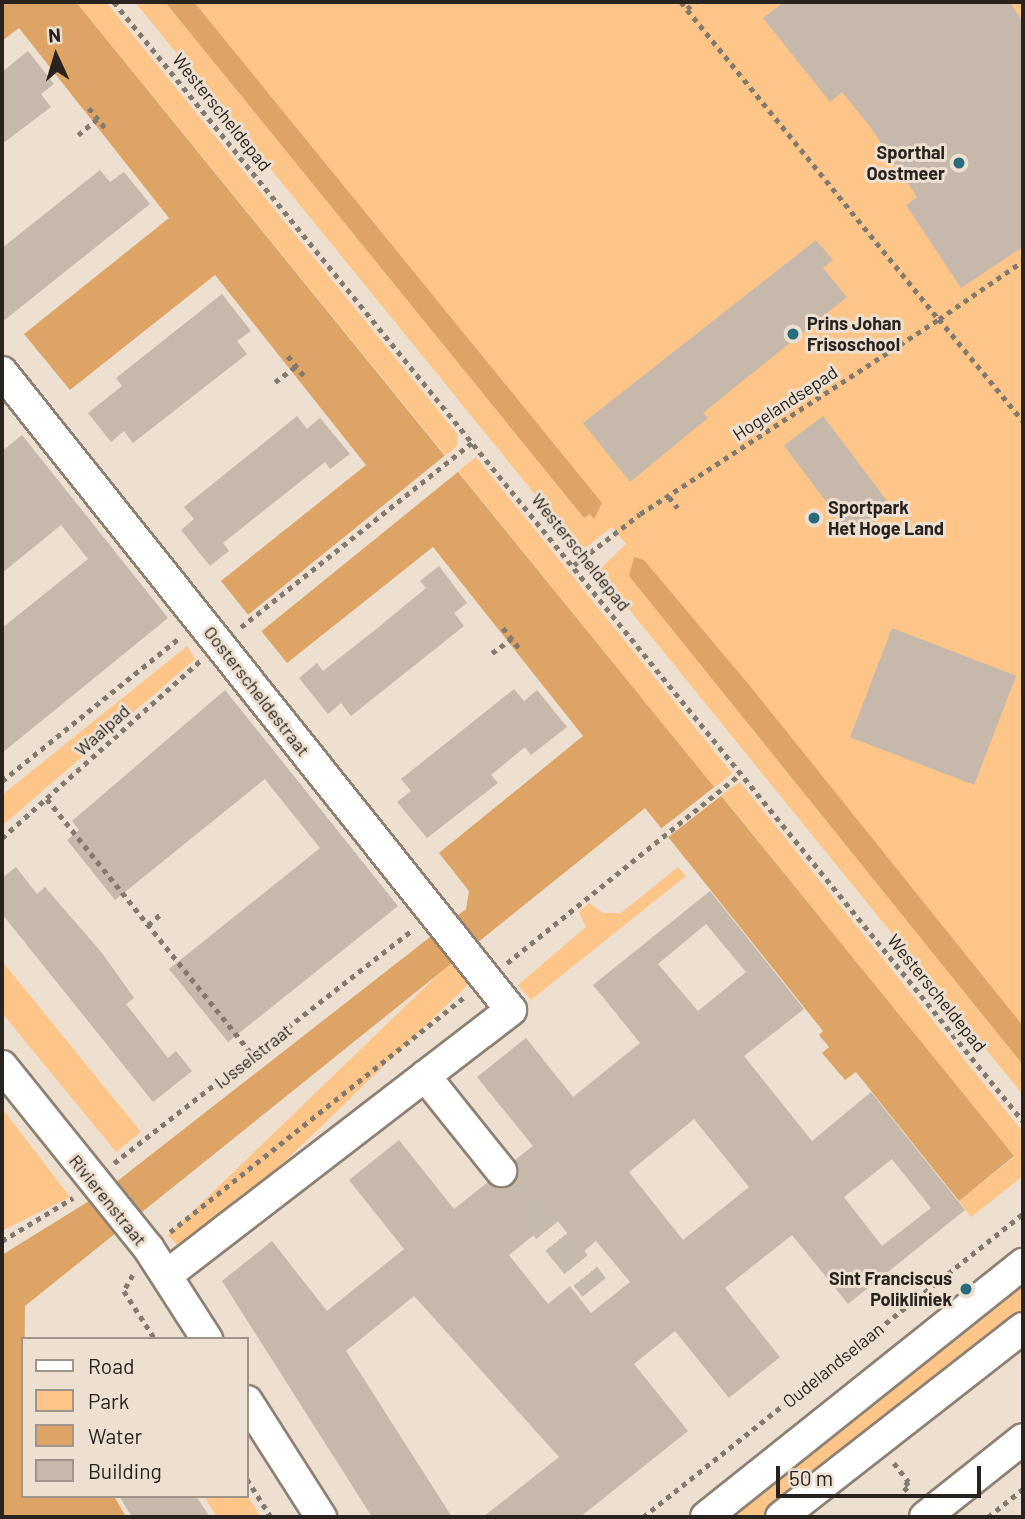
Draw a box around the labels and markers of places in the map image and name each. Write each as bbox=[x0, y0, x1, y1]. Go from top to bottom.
place label: Sporthal Oostmeer bbox=[866, 142, 945, 184]
marker: Sporthal Oostmeer bbox=[951, 155, 967, 171]
place label: Prins Johan Frisoschool bbox=[807, 313, 901, 356]
marker: Prins Johan Frisoschool bbox=[785, 326, 801, 342]
place label: Sportpark Het Hoge Land bbox=[828, 497, 944, 540]
marker: Sportpark Het Hoge Land bbox=[806, 510, 822, 526]
place label: Sint Franciscus Polikliniek bbox=[829, 1268, 952, 1310]
marker: Sint Franciscus Polikliniek bbox=[958, 1281, 974, 1297]

